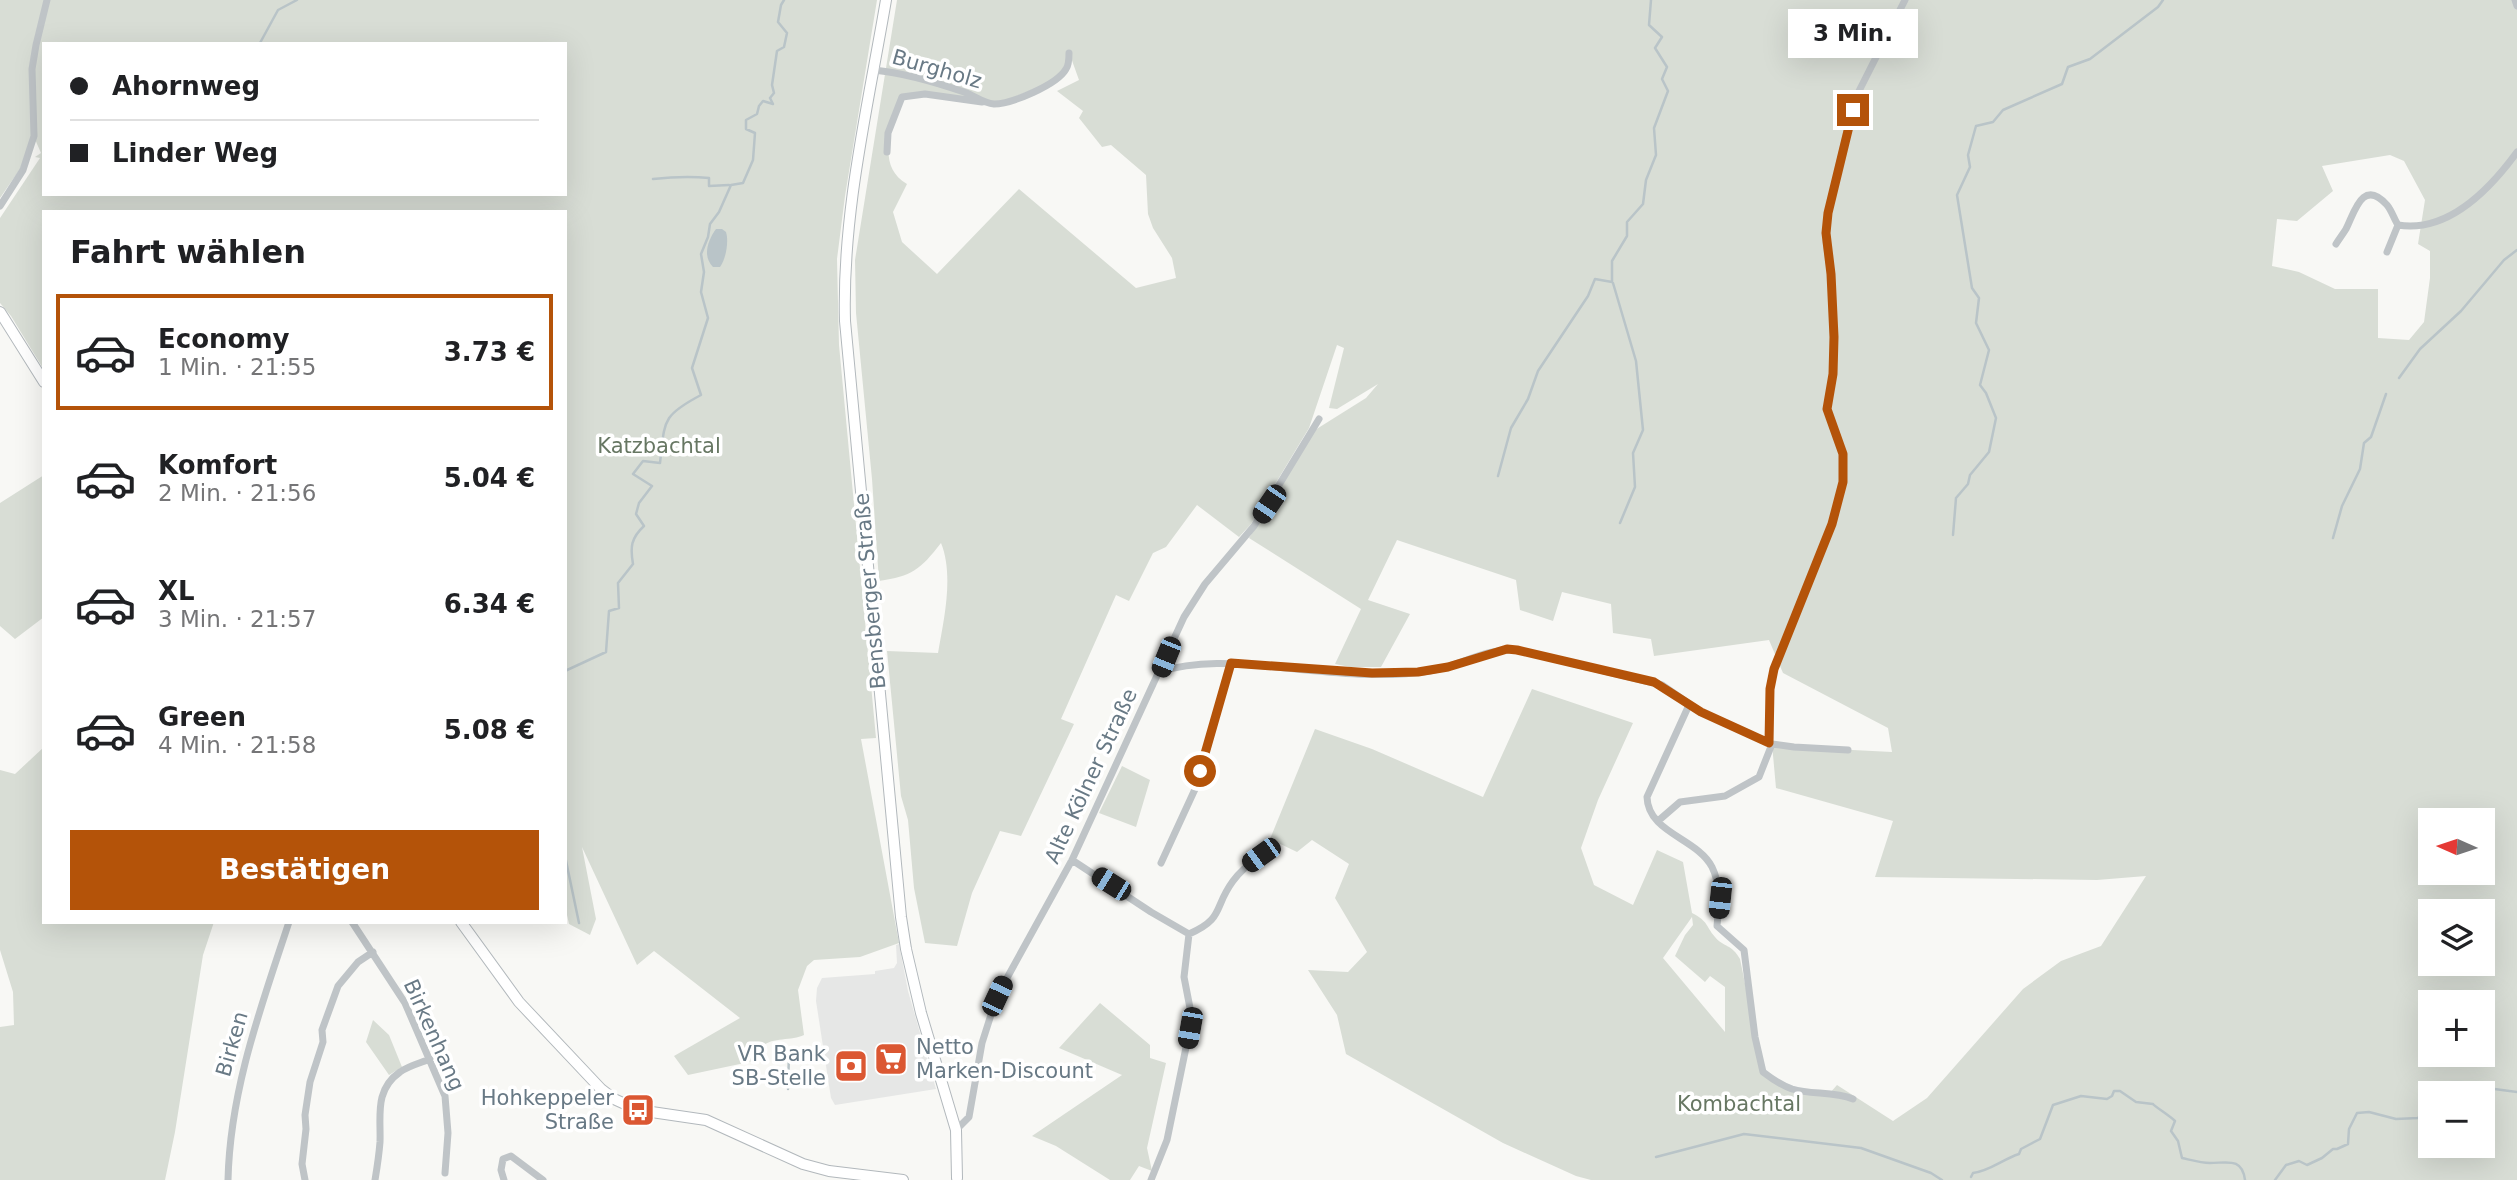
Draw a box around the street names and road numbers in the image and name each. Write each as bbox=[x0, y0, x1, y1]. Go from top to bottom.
street label: Burgholz bbox=[889, 45, 985, 93]
street label: Bensberger Straße bbox=[849, 492, 891, 690]
street label: Alte Kölner Straße bbox=[1040, 685, 1142, 867]
street label: Birkenhang bbox=[399, 976, 469, 1094]
street label: Birken bbox=[211, 1009, 253, 1079]

